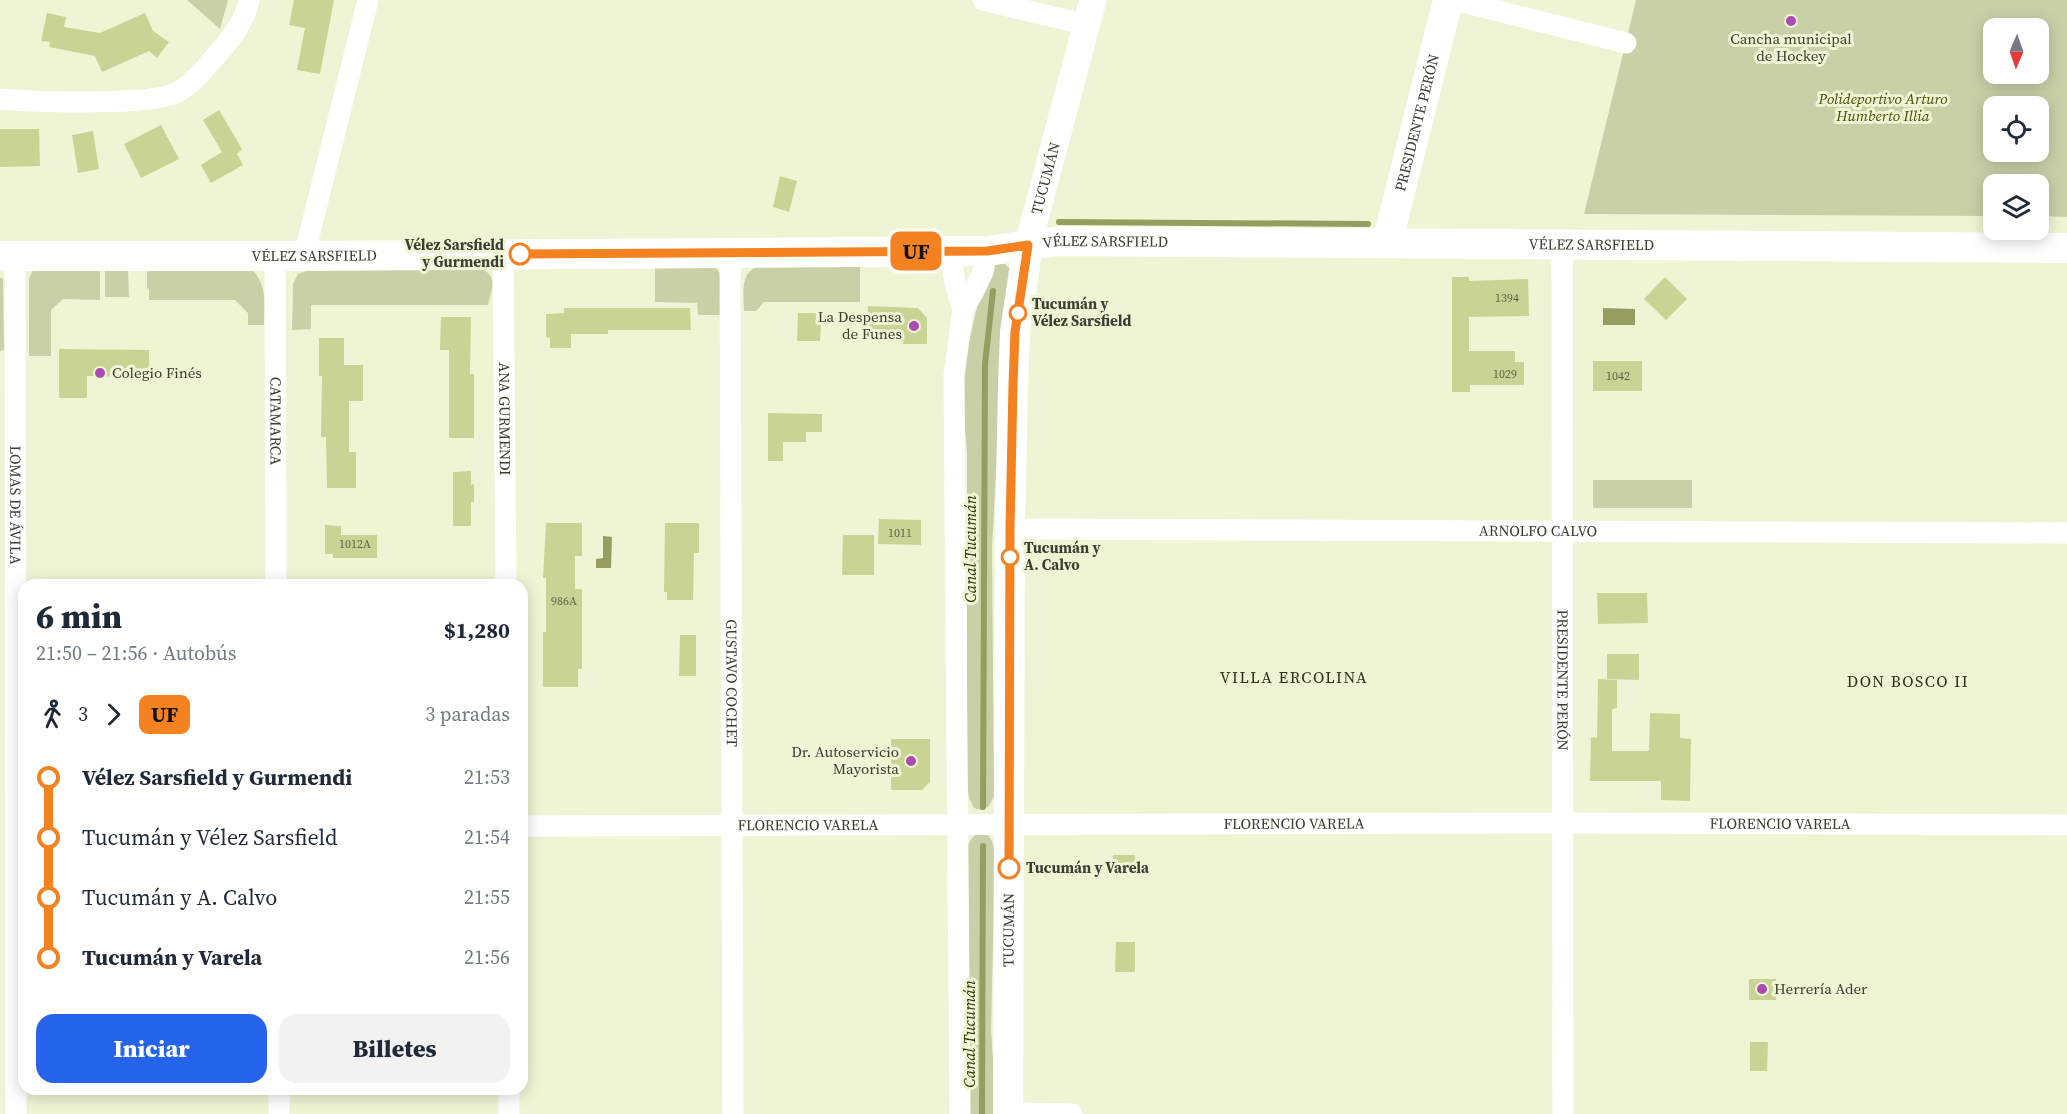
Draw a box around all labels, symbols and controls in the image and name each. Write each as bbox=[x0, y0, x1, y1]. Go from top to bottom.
marker: Cancha municipal de Hockey bbox=[1784, 14, 1798, 28]
north arrow bbox=[1983, 18, 2049, 84]
map controls bbox=[1983, 18, 2049, 240]
place label: Cancha municipal de Hockey bbox=[1730, 28, 1852, 66]
street label: PRESIDENTE PERÓN bbox=[1389, 52, 1444, 194]
park label: Polideportivo Arturo Humberto Illia bbox=[1817, 88, 1948, 126]
button: locate bbox=[1983, 96, 2049, 162]
street label: TUCUMÁN bbox=[1026, 140, 1065, 217]
button: layers bbox=[1983, 174, 2049, 240]
street label: VÉLEZ SARSFIELD bbox=[1041, 230, 1168, 253]
line badge: UF bbox=[889, 232, 943, 270]
street label: VÉLEZ SARSFIELD bbox=[1528, 233, 1654, 255]
place label: Vélez Sarsfield y Gurmendi bbox=[405, 234, 504, 272]
text: UF bbox=[902, 237, 930, 266]
marker: Vélez Sarsfield y Gurmendi bbox=[509, 243, 531, 265]
street label: VÉLEZ SARSFIELD bbox=[251, 244, 377, 266]
house number: 1394 bbox=[1495, 290, 1519, 306]
place label: Tucumán y Vélez Sarsfield bbox=[1032, 293, 1132, 331]
marker: Tucumán y Vélez Sarsfield bbox=[1009, 304, 1027, 322]
place label: La Despensa de Funes bbox=[818, 306, 902, 344]
marker: La Despensa de Funes bbox=[907, 319, 921, 333]
place label: Colegio Finés bbox=[112, 362, 202, 383]
street label: ANA GURMENDI bbox=[494, 362, 516, 476]
marker: Colegio Finés bbox=[93, 366, 107, 380]
house number: 1029 bbox=[1493, 366, 1517, 382]
house number: 1042 bbox=[1606, 368, 1630, 384]
street label: CATAMARCA bbox=[265, 377, 287, 465]
street label: LOMAS DE ÁVILA bbox=[5, 445, 26, 565]
water label: Canal Tucumán bbox=[959, 495, 981, 603]
street label: ARNOLFO CALVO bbox=[1479, 520, 1597, 541]
house number: 1011 bbox=[888, 525, 912, 541]
house number: 1012A bbox=[339, 536, 371, 552]
place label: Tucumán y A. Calvo bbox=[1024, 537, 1100, 575]
marker: Tucumán y A. Calvo bbox=[1001, 548, 1019, 566]
house number: 986A bbox=[551, 593, 577, 609]
text: 6 min bbox=[36, 594, 122, 639]
street label: PRESIDENTE PERÓN bbox=[1552, 609, 1574, 751]
text: $1,280 bbox=[444, 615, 510, 645]
street label: GUSTAVO COCHET bbox=[721, 619, 743, 747]
text: 21:50 – 21:56 · Autobús bbox=[36, 639, 236, 667]
district label: VILLA ERCOLINA bbox=[1220, 666, 1368, 688]
district label: DON BOSCO II bbox=[1847, 670, 1969, 692]
icon: walk bbox=[36, 698, 69, 731]
icon: forward bbox=[97, 698, 130, 731]
text: 3 bbox=[78, 700, 88, 728]
text: UF bbox=[151, 700, 178, 729]
text: 3 paradas bbox=[425, 700, 510, 728]
place label: Dr. Autoservicio Mayorista bbox=[791, 741, 899, 779]
marker: Dr. Autoservicio Mayorista bbox=[904, 754, 918, 768]
text: Vélez Sarsfield y Gurmendi bbox=[82, 762, 352, 792]
text: 21:53 bbox=[464, 763, 510, 791]
street label: FLORENCIO VARELA bbox=[1223, 813, 1365, 834]
street label: FLORENCIO VARELA bbox=[1709, 813, 1851, 834]
street label: FLORENCIO VARELA bbox=[737, 814, 879, 835]
text: Tucumán y Vélez Sarsfield bbox=[82, 822, 338, 852]
text: 21:54 bbox=[464, 823, 510, 851]
marker: Tucumán y Varela bbox=[998, 857, 1020, 879]
place label: Tucumán y Varela bbox=[1026, 857, 1150, 878]
text: Tucumán y A. Calvo bbox=[82, 882, 277, 912]
text: 21:55 bbox=[464, 883, 510, 911]
street label: TUCUMÁN bbox=[998, 893, 1019, 967]
text: Tucumán y Varela bbox=[82, 942, 262, 972]
text: 21:56 bbox=[464, 943, 510, 971]
place label: Herrería Ader bbox=[1774, 978, 1868, 999]
water label: Canal Tucumán bbox=[958, 980, 980, 1088]
marker: Herrería Ader bbox=[1755, 982, 1769, 996]
button: Iniciar bbox=[36, 1014, 267, 1083]
button: Billetes bbox=[279, 1014, 510, 1083]

